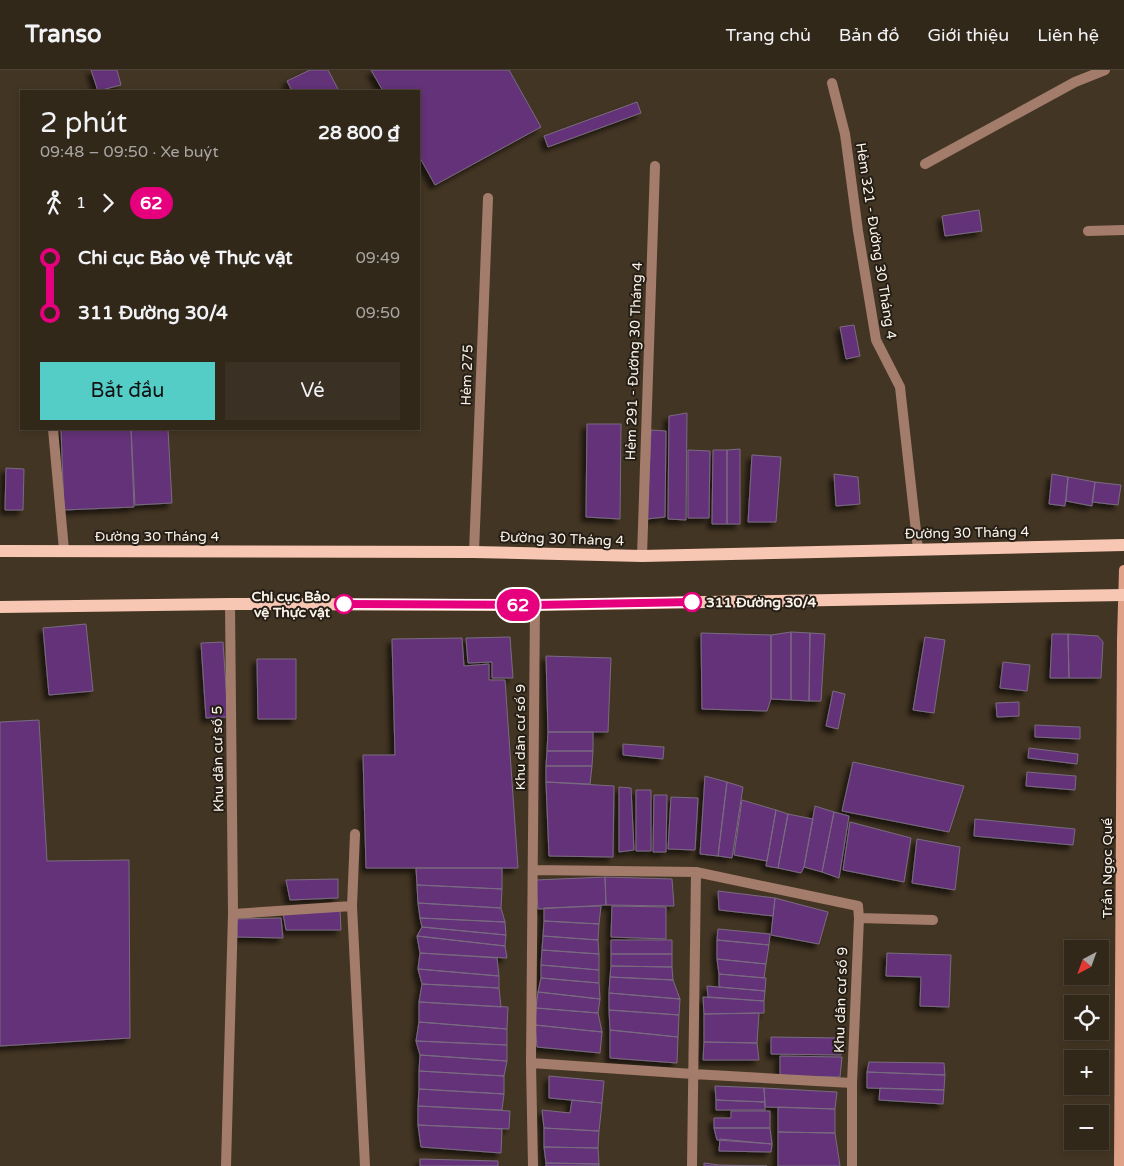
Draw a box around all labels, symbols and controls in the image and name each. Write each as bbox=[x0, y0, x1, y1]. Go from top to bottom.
text: Transo bbox=[25, 20, 102, 49]
text: Trang chủ bbox=[726, 24, 811, 46]
text: Bản đồ bbox=[839, 24, 899, 46]
text: Giới thiệu bbox=[927, 24, 1009, 46]
text: Liên hệ bbox=[1037, 24, 1099, 46]
text: 2 phút bbox=[40, 106, 127, 140]
text: 28 800 ₫ bbox=[318, 122, 400, 144]
text: 09:48 – 09:50 · Xe buýt bbox=[40, 142, 219, 162]
street label: Hẻm 321 - Đường 30 Tháng 4 bbox=[852, 142, 900, 341]
icon: walk bbox=[40, 189, 68, 217]
icon: forward bbox=[94, 189, 122, 217]
text: 62 bbox=[140, 192, 163, 214]
text: 1 bbox=[76, 193, 86, 213]
text: Chi cục Bảo vệ Thực vật bbox=[78, 247, 293, 269]
text: 09:49 bbox=[356, 248, 400, 268]
street label: Hẻm 291 - Đường 30 Tháng 4 bbox=[622, 261, 646, 461]
text: 311 Đường 30/4 bbox=[78, 302, 228, 324]
text: 09:50 bbox=[356, 303, 400, 323]
street label: Hẻm 275 bbox=[457, 344, 477, 406]
button: Bắt đầu bbox=[40, 362, 215, 420]
button: Vé bbox=[225, 362, 400, 420]
street label: Đường 30 Tháng 4 bbox=[905, 523, 1030, 543]
street label: Đường 30 Tháng 4 bbox=[95, 528, 219, 545]
street label: Đường 30 Tháng 4 bbox=[499, 528, 625, 550]
place label: Chi cục Bảo vệ Thực vật bbox=[251, 588, 331, 621]
line badge: 62 bbox=[496, 589, 540, 621]
marker: 311 Đường 30/4 bbox=[682, 592, 702, 612]
marker: Chi cục Bảo vệ Thực vật bbox=[334, 594, 354, 614]
text: 62 bbox=[507, 594, 529, 616]
place label: 311 Đường 30/4 bbox=[706, 594, 817, 611]
street label: Khu dân cư số 9 bbox=[512, 684, 529, 790]
street label: Khu dân cư số 5 bbox=[209, 706, 227, 812]
street label: Trần Ngọc Quế bbox=[1099, 818, 1116, 918]
north arrow bbox=[1064, 940, 1109, 985]
map controls bbox=[1064, 940, 1109, 1150]
street label: Khu dân cư số 9 bbox=[831, 947, 851, 1053]
button: locate bbox=[1064, 995, 1109, 1040]
button: + bbox=[1064, 1050, 1109, 1095]
button: − bbox=[1064, 1105, 1109, 1150]

